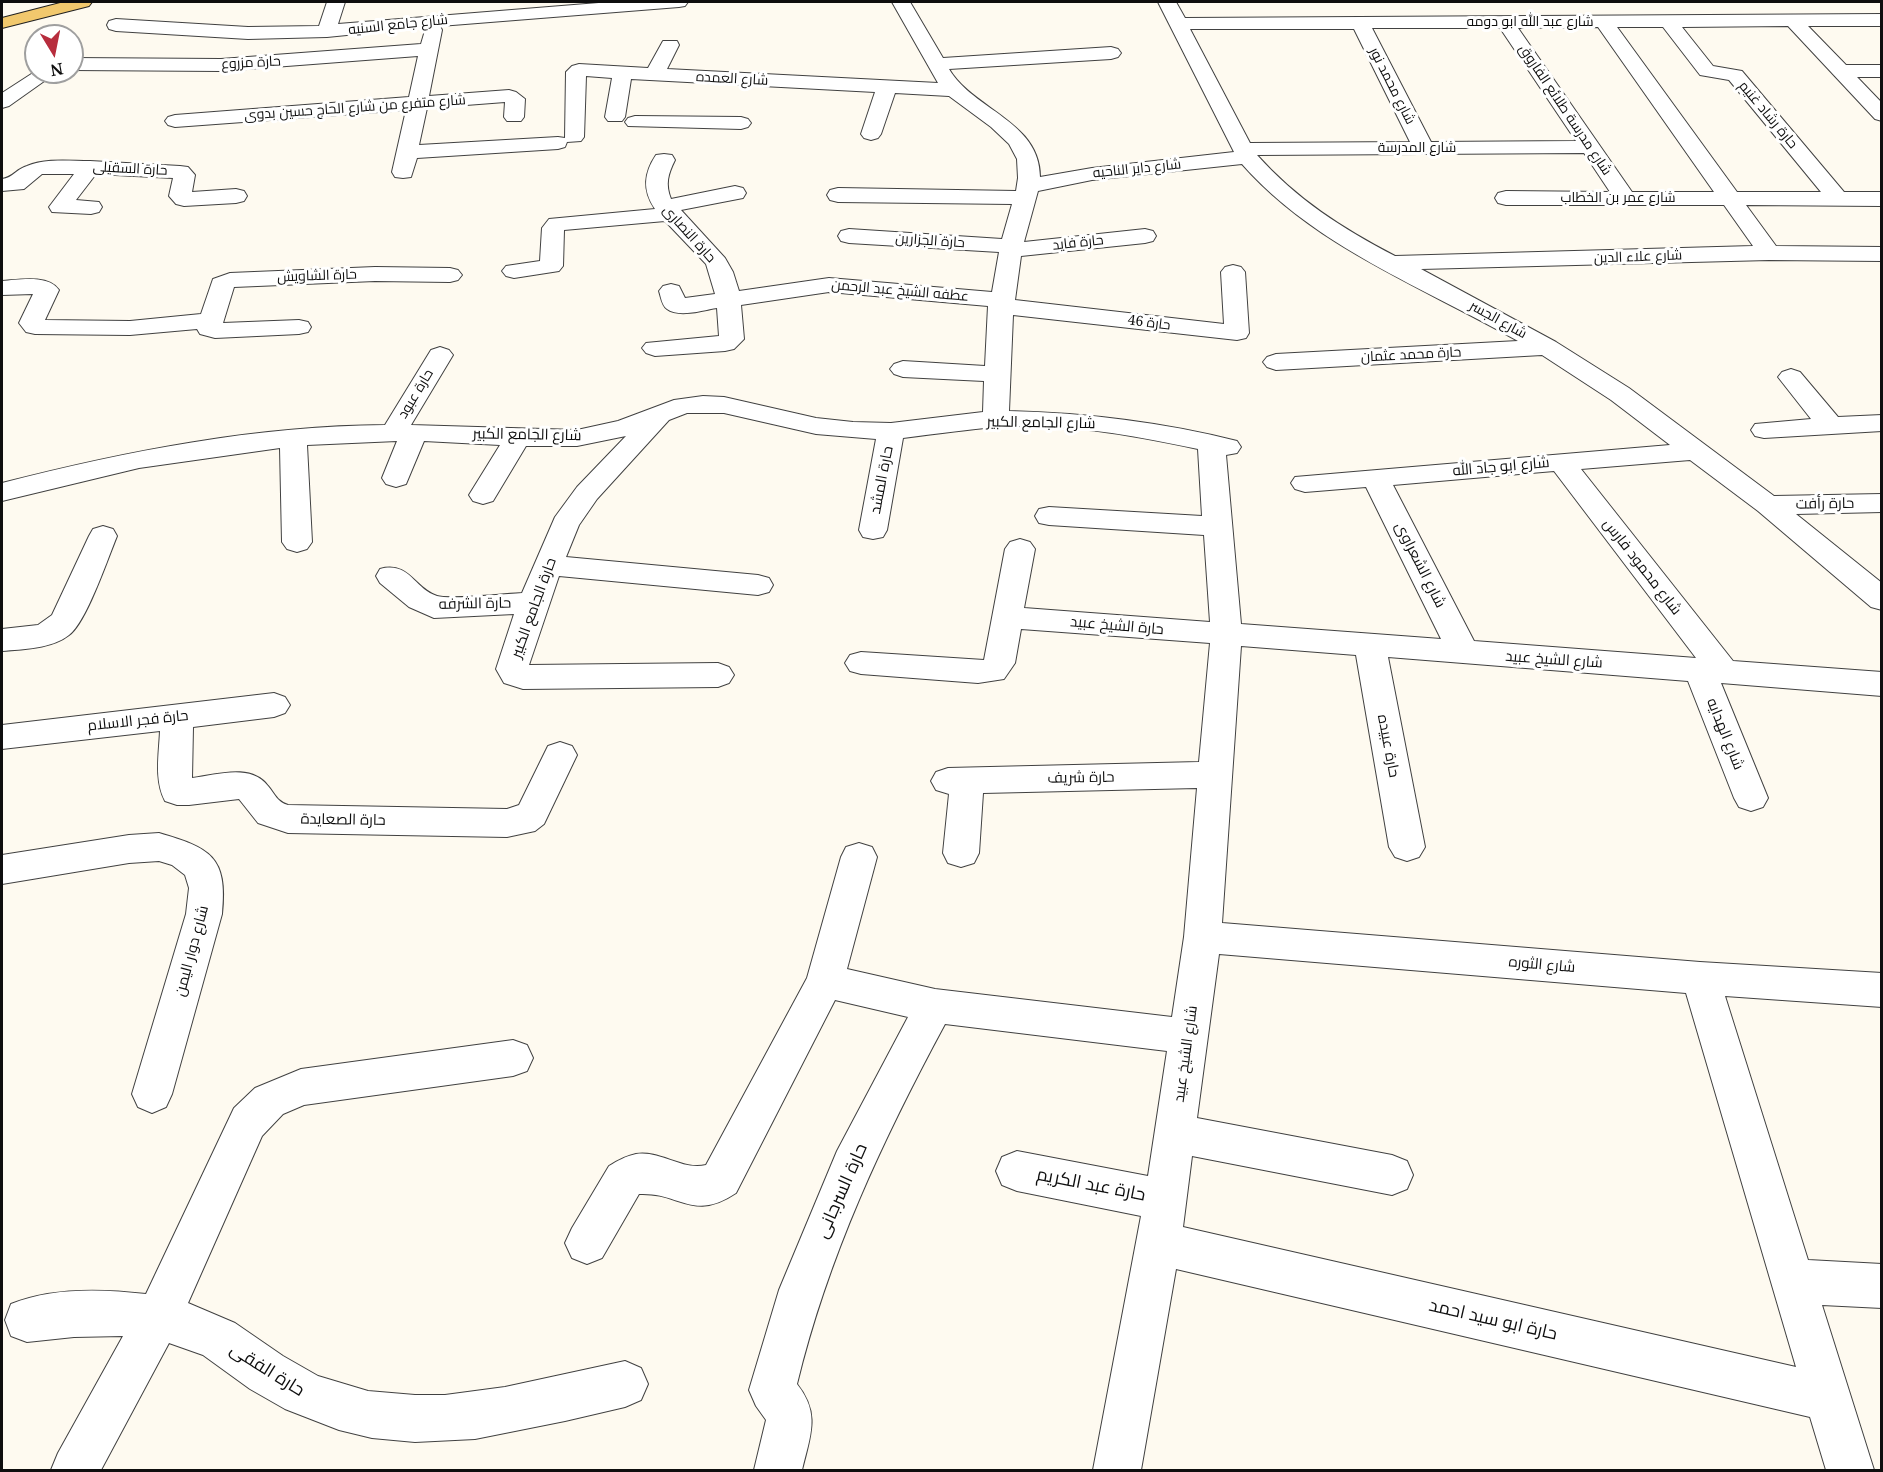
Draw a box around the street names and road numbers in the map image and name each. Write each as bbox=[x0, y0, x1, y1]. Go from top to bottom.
street label: شارع جامع السنيه bbox=[347, 11, 449, 39]
street label: شارع عبد الله ابو دومه bbox=[1466, 14, 1594, 30]
street label: شارع مدرسة طلائع الفاروق bbox=[1515, 41, 1615, 179]
street label: شارع محمد نور bbox=[1365, 45, 1419, 127]
street label: حارة مزروع bbox=[221, 53, 281, 73]
street label: شارع العمده bbox=[695, 69, 769, 89]
street label: حارة رشاد غنيم bbox=[1735, 78, 1801, 152]
street label: شارع متفرع من شارع الحاج حسين بدوى bbox=[244, 92, 466, 124]
street label: شارع المدرسة bbox=[1378, 140, 1456, 156]
street label: شارع داير الناحيه bbox=[1092, 156, 1182, 182]
street label: حارة السقيلى bbox=[92, 159, 168, 179]
street label: شارع عمر بن الخطاب bbox=[1560, 190, 1676, 206]
street label: حارة النصارى bbox=[659, 202, 719, 266]
street label: حارة الجزارين bbox=[895, 230, 965, 252]
street label: حارة فايد bbox=[1052, 232, 1104, 254]
street label: شارع علاء الدين bbox=[1594, 247, 1682, 267]
street label: حارة الشاويش bbox=[277, 266, 357, 286]
street label: عطفه الشيخ عبد الرحمن bbox=[831, 277, 969, 305]
street label: شارع الجسر bbox=[1466, 297, 1530, 343]
street label: حارة 46 bbox=[1127, 312, 1171, 334]
street label: حارة محمد عثمان bbox=[1360, 344, 1462, 366]
street label: حارة عبود bbox=[395, 366, 437, 422]
street label: شارع الجامع الكبير bbox=[986, 413, 1096, 433]
street label: شارع الجامع الكبير bbox=[472, 425, 582, 445]
street label: حارة المشد bbox=[867, 445, 897, 515]
street label: شارع ابو جاد الله bbox=[1452, 454, 1550, 480]
street label: حارة رأفت bbox=[1795, 494, 1855, 514]
street label: شارع محمود فارس bbox=[1599, 515, 1685, 619]
street label: شارع الشعراوى bbox=[1391, 519, 1449, 611]
street label: حارة الجامع الكبير bbox=[508, 555, 560, 661]
street label: حارة الشرفه bbox=[439, 594, 511, 614]
street label: حارة الشيخ عبيد bbox=[1069, 613, 1165, 639]
street label: شارع الشيخ عبيد bbox=[1505, 648, 1603, 672]
street label: شارع الهدايه bbox=[1702, 696, 1748, 772]
street label: حارة فجر الاسلام bbox=[87, 707, 189, 735]
street label: حارة عبيده bbox=[1373, 713, 1403, 779]
street label: حارة شريف bbox=[1047, 768, 1115, 788]
street label: حارة الصعايدة bbox=[300, 810, 386, 830]
street label: شارع دوار اليمن bbox=[171, 904, 213, 998]
street label: شارع الثوره bbox=[1508, 953, 1576, 977]
street label: شارع الشيخ عبيد bbox=[1170, 1004, 1202, 1104]
street label: حارة السرجانى bbox=[811, 1140, 873, 1242]
street label: حارة عبد الكريم bbox=[1035, 1164, 1147, 1206]
street label: حارة ابو سيد احمد bbox=[1427, 1295, 1559, 1345]
street label: حارة الفقى bbox=[226, 1339, 308, 1401]

